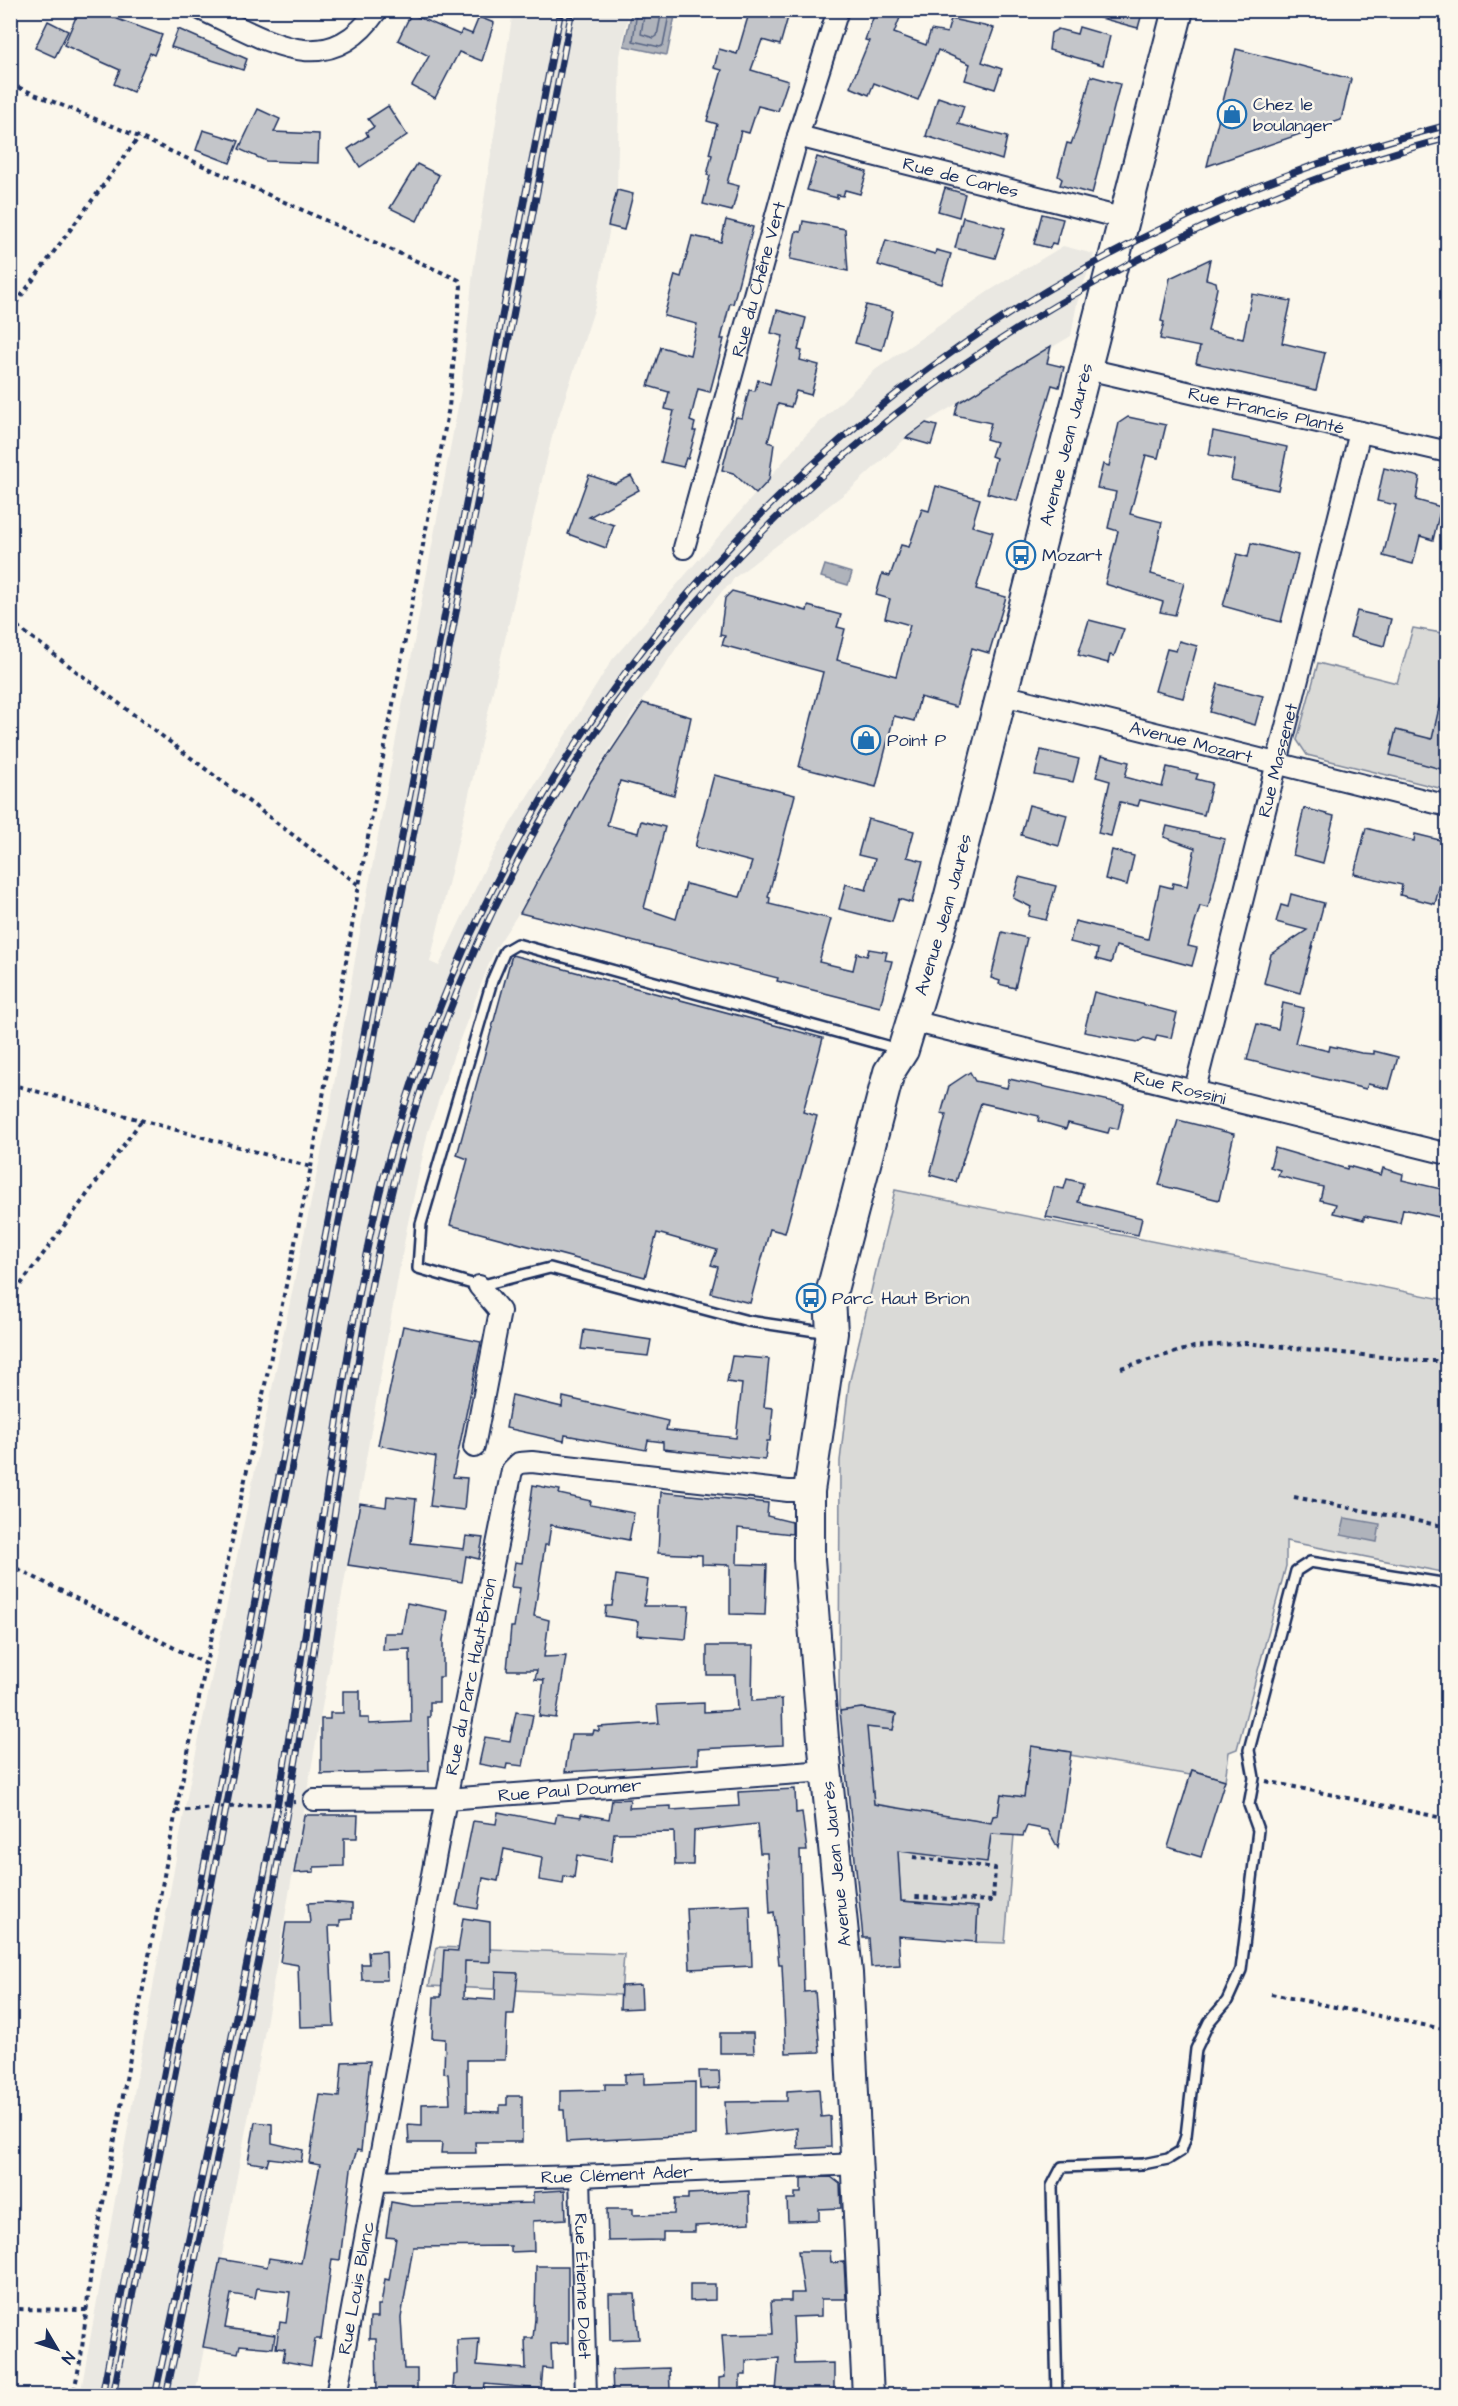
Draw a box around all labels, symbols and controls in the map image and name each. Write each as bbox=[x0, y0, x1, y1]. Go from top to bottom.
place label: Chez le boulanger bbox=[1253, 92, 1332, 139]
shop icon: Chez le boulanger bbox=[1216, 98, 1248, 130]
street label: Rue de Carles bbox=[900, 151, 1021, 205]
street label: Rue du Chêne Vert bbox=[725, 198, 792, 360]
street label: Avenue Jean Jaurès bbox=[1034, 361, 1100, 528]
street label: Rue Francis Planté bbox=[1186, 381, 1347, 441]
bus stop icon: Mozart bbox=[1005, 539, 1037, 571]
place label: Mozart bbox=[1042, 543, 1103, 568]
street label: Rue Massenet bbox=[1252, 700, 1305, 820]
street label: Avenue Mozart bbox=[1127, 715, 1256, 770]
shop icon: Point P bbox=[850, 724, 882, 756]
place label: Point P bbox=[887, 728, 947, 753]
street label: Avenue Jean Jaurès bbox=[908, 831, 978, 998]
street label: Rue Rossini bbox=[1131, 1064, 1229, 1112]
bus stop icon: Parc Haut Brion bbox=[795, 1282, 827, 1314]
place label: Parc Haut Brion bbox=[832, 1286, 969, 1311]
street label: Rue du Parc Haut-Brion bbox=[439, 1576, 503, 1777]
street label: Rue Paul Doumer bbox=[497, 1773, 642, 1808]
street label: Avenue Jean Jaurès bbox=[815, 1780, 858, 1948]
street label: Rue Clément Ader bbox=[541, 2159, 693, 2190]
street label: Rue Étienne Dolet bbox=[568, 2213, 597, 2360]
street label: Rue Louis Blanc bbox=[332, 2219, 381, 2357]
north arrow bbox=[27, 2319, 87, 2379]
text: N bbox=[56, 2347, 80, 2369]

